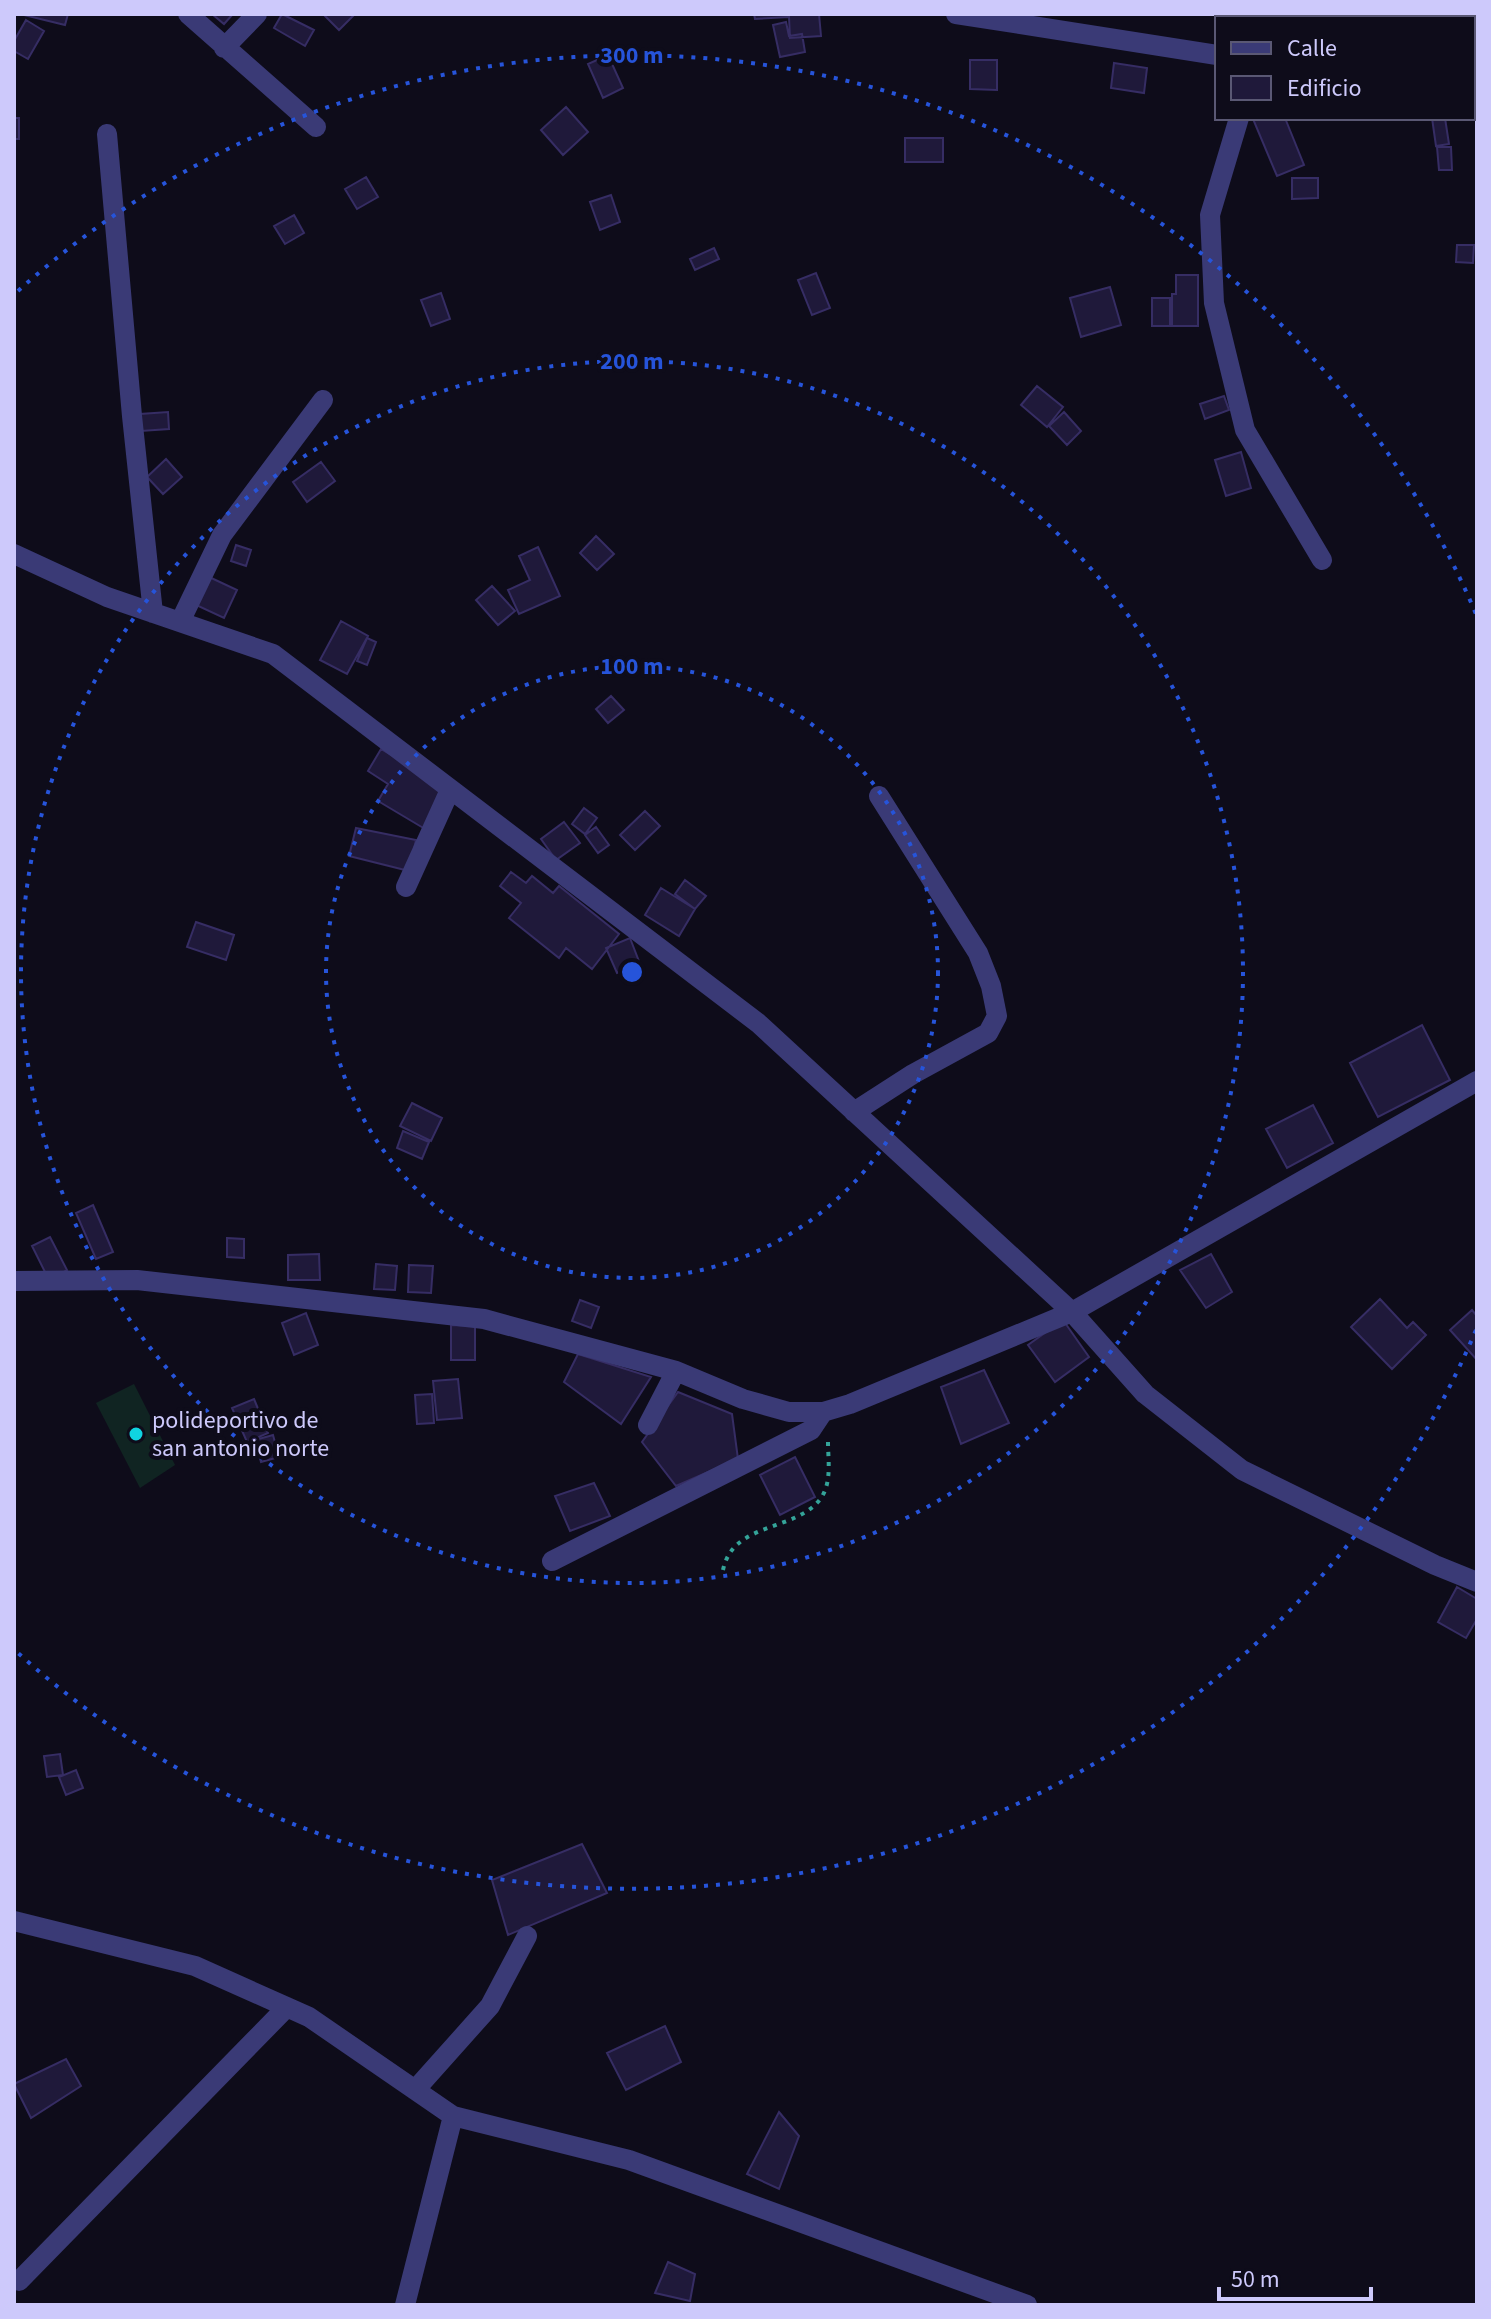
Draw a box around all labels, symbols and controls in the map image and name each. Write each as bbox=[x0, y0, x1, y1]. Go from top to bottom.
legend bbox=[1215, 16, 1475, 120]
text: Calle bbox=[1287, 31, 1337, 66]
text: 300 m bbox=[600, 38, 664, 73]
text: Edificio bbox=[1287, 71, 1361, 106]
text: 200 m bbox=[600, 344, 664, 379]
text: 100 m bbox=[600, 649, 664, 684]
centre of rings bbox=[618, 958, 646, 986]
place label: polideportivo de san antonio norte bbox=[152, 1403, 329, 1466]
marker: polideportivo de san antonio norte bbox=[127, 1425, 145, 1443]
scale bar bbox=[1219, 2251, 1371, 2301]
text: 50 m bbox=[1231, 2262, 1280, 2297]

